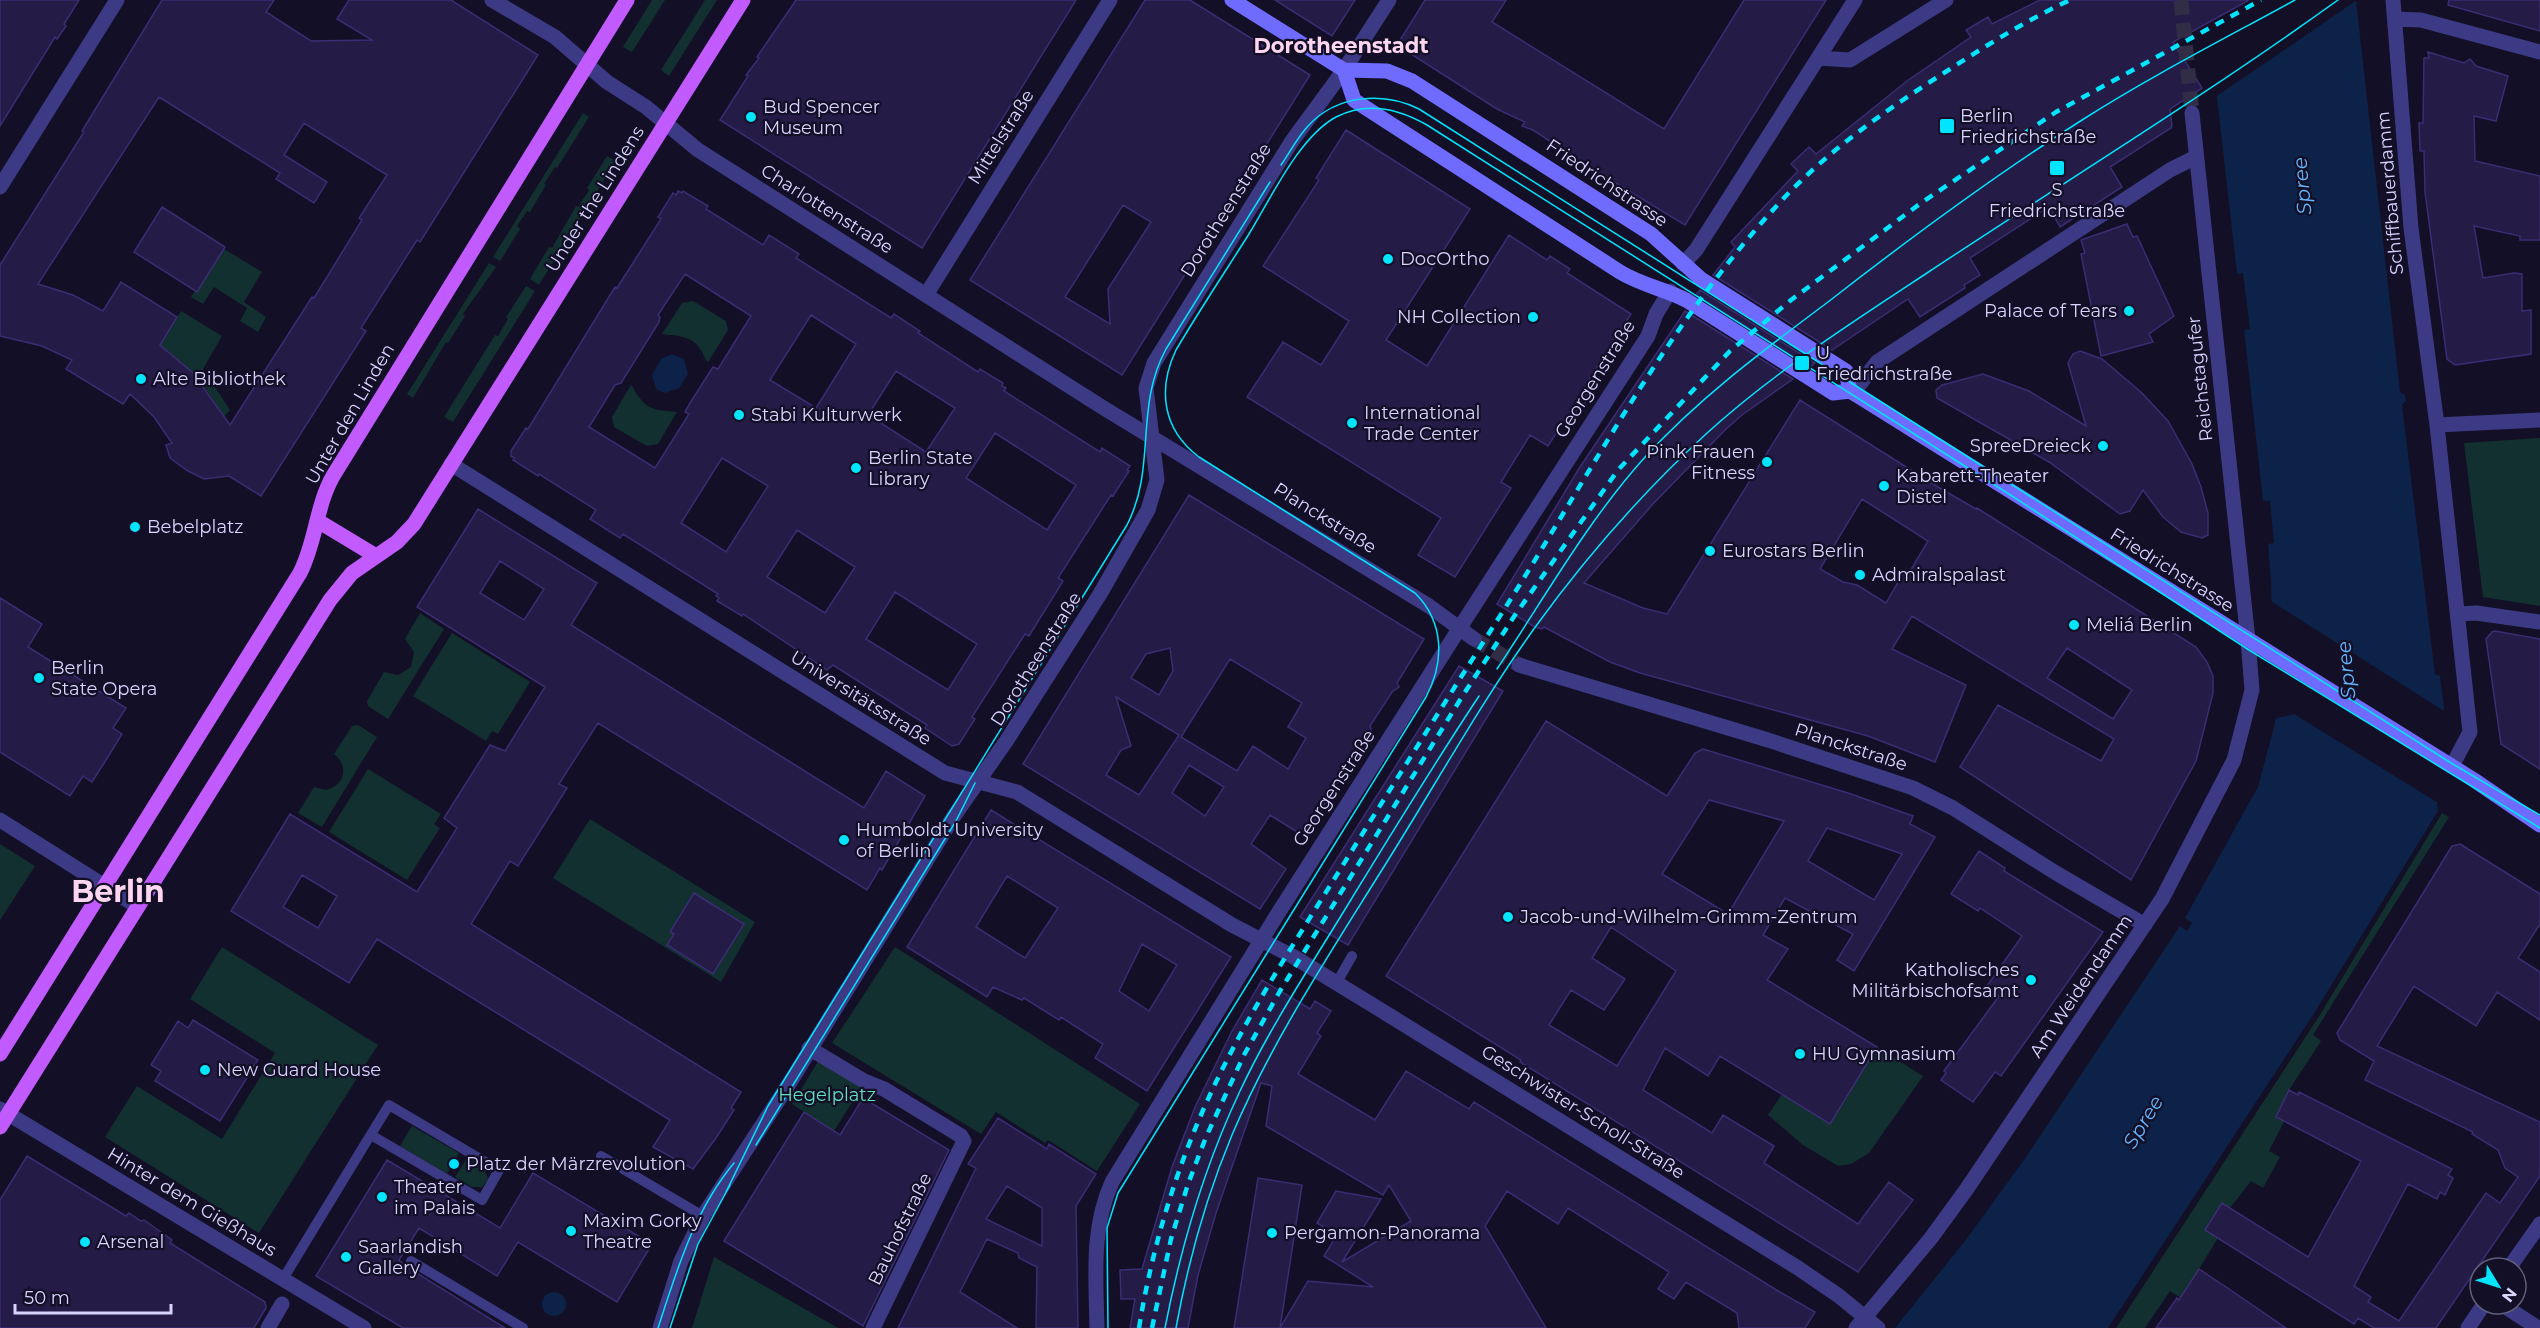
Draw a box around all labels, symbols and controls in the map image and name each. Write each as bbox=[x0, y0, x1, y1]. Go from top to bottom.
district label: Dorotheenstadt bbox=[1253, 33, 1429, 58]
street label: Mittelstraße bbox=[963, 85, 1039, 189]
place label: Bud Spencer Museum bbox=[763, 96, 880, 139]
place label: Berlin Friedrichstraße bbox=[1960, 105, 2097, 148]
marker: Bud Spencer Museum bbox=[744, 110, 758, 124]
street label: Schiffbauerdamm bbox=[2372, 110, 2408, 276]
marker: Berlin Friedrichstraße bbox=[1938, 117, 1956, 135]
street label: Under the Lindens bbox=[541, 122, 649, 276]
street label: Friedrichstrasse bbox=[1542, 134, 1672, 232]
street label: Dorotheenstraße bbox=[1176, 139, 1276, 281]
water label: Spree bbox=[2288, 156, 2316, 216]
street label: Charlottenstraße bbox=[757, 159, 897, 259]
marker: S Friedrichstraße bbox=[2048, 159, 2066, 177]
place label: S Friedrichstraße bbox=[1989, 179, 2125, 222]
place label: DocOrtho bbox=[1400, 248, 1490, 270]
marker: DocOrtho bbox=[1381, 252, 1395, 266]
place label: Palace of Tears bbox=[1984, 300, 2117, 322]
marker: Palace of Tears bbox=[2122, 304, 2136, 318]
place label: NH Collection bbox=[1397, 306, 1521, 328]
marker: NH Collection bbox=[1526, 310, 1540, 324]
street label: Reichstagufer bbox=[2182, 315, 2218, 443]
street label: Georgenstraße bbox=[1550, 316, 1640, 442]
street label: Unter den Linden bbox=[301, 340, 399, 488]
place label: U Friedrichstraße bbox=[1816, 342, 1953, 385]
marker: U Friedrichstraße bbox=[1793, 354, 1811, 372]
place label: Alte Bibliothek bbox=[153, 368, 286, 390]
marker: Alte Bibliothek bbox=[134, 372, 148, 386]
place label: International Trade Center bbox=[1364, 402, 1480, 445]
place label: Stabi Kulturwerk bbox=[751, 404, 902, 426]
marker: Stabi Kulturwerk bbox=[732, 408, 746, 422]
marker: International Trade Center bbox=[1345, 416, 1359, 430]
place label: SpreeDreieck bbox=[1970, 435, 2091, 457]
marker: SpreeDreieck bbox=[2096, 439, 2110, 453]
place label: Pink Frauen Fitness bbox=[1646, 441, 1755, 484]
place label: Berlin State Library bbox=[868, 447, 973, 490]
marker: Pink Frauen Fitness bbox=[1760, 455, 1774, 469]
marker: Berlin State Library bbox=[849, 461, 863, 475]
place label: Kabarett-Theater Distel bbox=[1896, 465, 2049, 508]
street label: Planckstraße bbox=[1270, 478, 1381, 558]
marker: Kabarett-Theater Distel bbox=[1877, 479, 1891, 493]
place label: Bebelplatz bbox=[147, 516, 244, 538]
marker: Bebelplatz bbox=[128, 520, 142, 534]
street label: Friedrichstrasse bbox=[2106, 523, 2238, 617]
place label: Eurostars Berlin bbox=[1722, 540, 1865, 562]
marker: Eurostars Berlin bbox=[1703, 544, 1717, 558]
place label: Admiralspalast bbox=[1872, 564, 2006, 586]
marker: Admiralspalast bbox=[1853, 568, 1867, 582]
street label: Dorotheenstraße bbox=[986, 588, 1086, 730]
place label: Meliá Berlin bbox=[2086, 614, 2192, 636]
marker: Meliá Berlin bbox=[2067, 618, 2081, 632]
water label: Spree bbox=[2332, 640, 2360, 700]
street label: Universitätsstraße bbox=[786, 646, 936, 750]
place label: Berlin State Opera bbox=[51, 657, 157, 700]
marker: Berlin State Opera bbox=[32, 671, 46, 685]
street label: Planckstraße bbox=[1792, 718, 1910, 776]
street label: Georgenstraße bbox=[1288, 725, 1380, 850]
place label: Humboldt University of Berlin bbox=[856, 819, 1043, 862]
marker: Humboldt University of Berlin bbox=[837, 833, 851, 847]
district label: Berlin bbox=[71, 873, 165, 910]
place label: Jacob-und-Wilhelm-Grimm-Zentrum bbox=[1519, 906, 1858, 928]
marker: Jacob-und-Wilhelm-Grimm-Zentrum bbox=[1501, 910, 1515, 924]
street label: Am Weidendamm bbox=[2025, 910, 2137, 1062]
place label: Katholisches Militärbischofsamt bbox=[1852, 959, 2019, 1002]
marker: Katholisches Militärbischofsamt bbox=[2024, 973, 2038, 987]
street label: Geschwister-Scholl-Straße bbox=[1477, 1040, 1689, 1184]
place label: HU Gymnasium bbox=[1812, 1043, 1956, 1065]
marker: HU Gymnasium bbox=[1793, 1047, 1807, 1061]
place label: New Guard House bbox=[217, 1059, 381, 1081]
marker: New Guard House bbox=[198, 1063, 212, 1077]
park label: Hegelplatz bbox=[778, 1084, 876, 1106]
water label: Spree bbox=[2118, 1091, 2168, 1153]
street label: Hinter dem Gießhaus bbox=[103, 1143, 281, 1261]
place label: Platz der Märzrevolution bbox=[466, 1153, 686, 1175]
marker: Platz der Märzrevolution bbox=[447, 1157, 461, 1171]
street label: Bauhofstraße bbox=[863, 1169, 937, 1289]
place label: Theater im Palais bbox=[394, 1176, 475, 1219]
marker: Theater im Palais bbox=[375, 1190, 389, 1204]
place label: Maxim Gorky Theatre bbox=[583, 1210, 702, 1253]
place label: Pergamon-Panorama bbox=[1284, 1222, 1480, 1244]
marker: Maxim Gorky Theatre bbox=[564, 1224, 578, 1238]
marker: Pergamon-Panorama bbox=[1265, 1226, 1279, 1240]
place label: Arsenal bbox=[97, 1231, 164, 1253]
marker: Arsenal bbox=[78, 1235, 92, 1249]
place label: Saarlandish Gallery bbox=[358, 1236, 463, 1279]
marker: Saarlandish Gallery bbox=[339, 1250, 353, 1264]
north arrow bbox=[2468, 1256, 2528, 1316]
scale bar bbox=[15, 1277, 171, 1315]
text: N bbox=[2498, 1284, 2521, 1306]
text: 50 m bbox=[24, 1287, 70, 1309]

